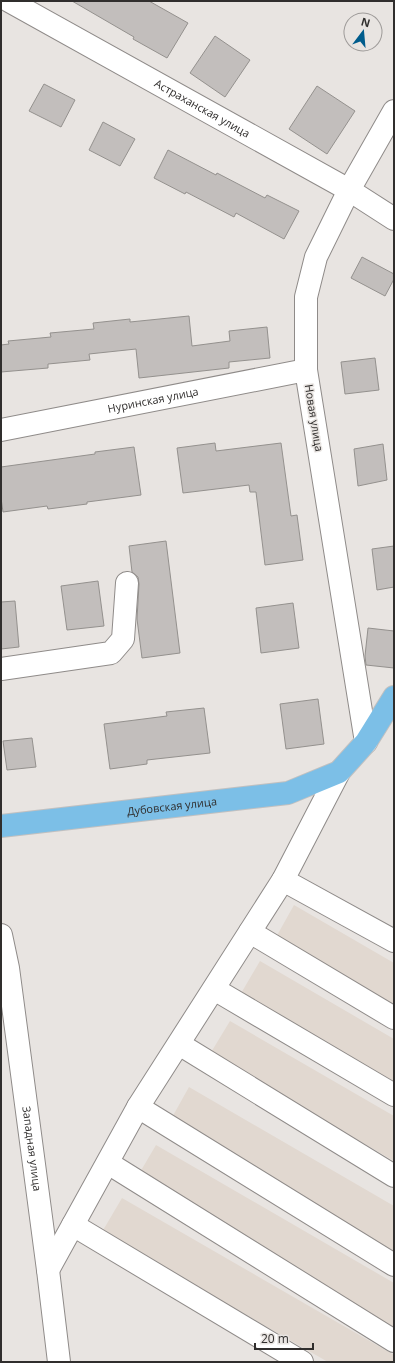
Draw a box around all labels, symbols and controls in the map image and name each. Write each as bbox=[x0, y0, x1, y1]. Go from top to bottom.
north arrow bbox=[343, 12, 383, 52]
text: N bbox=[360, 13, 372, 30]
street label: Астраханская улица bbox=[152, 75, 253, 140]
street label: Нуринская улица bbox=[106, 383, 200, 416]
street label: Новая улица bbox=[302, 383, 327, 453]
street label: Дубовская улица bbox=[126, 793, 218, 818]
street label: Западная улица bbox=[19, 1105, 45, 1192]
scale bar bbox=[255, 1325, 313, 1351]
text: 20 m bbox=[261, 1330, 289, 1347]

